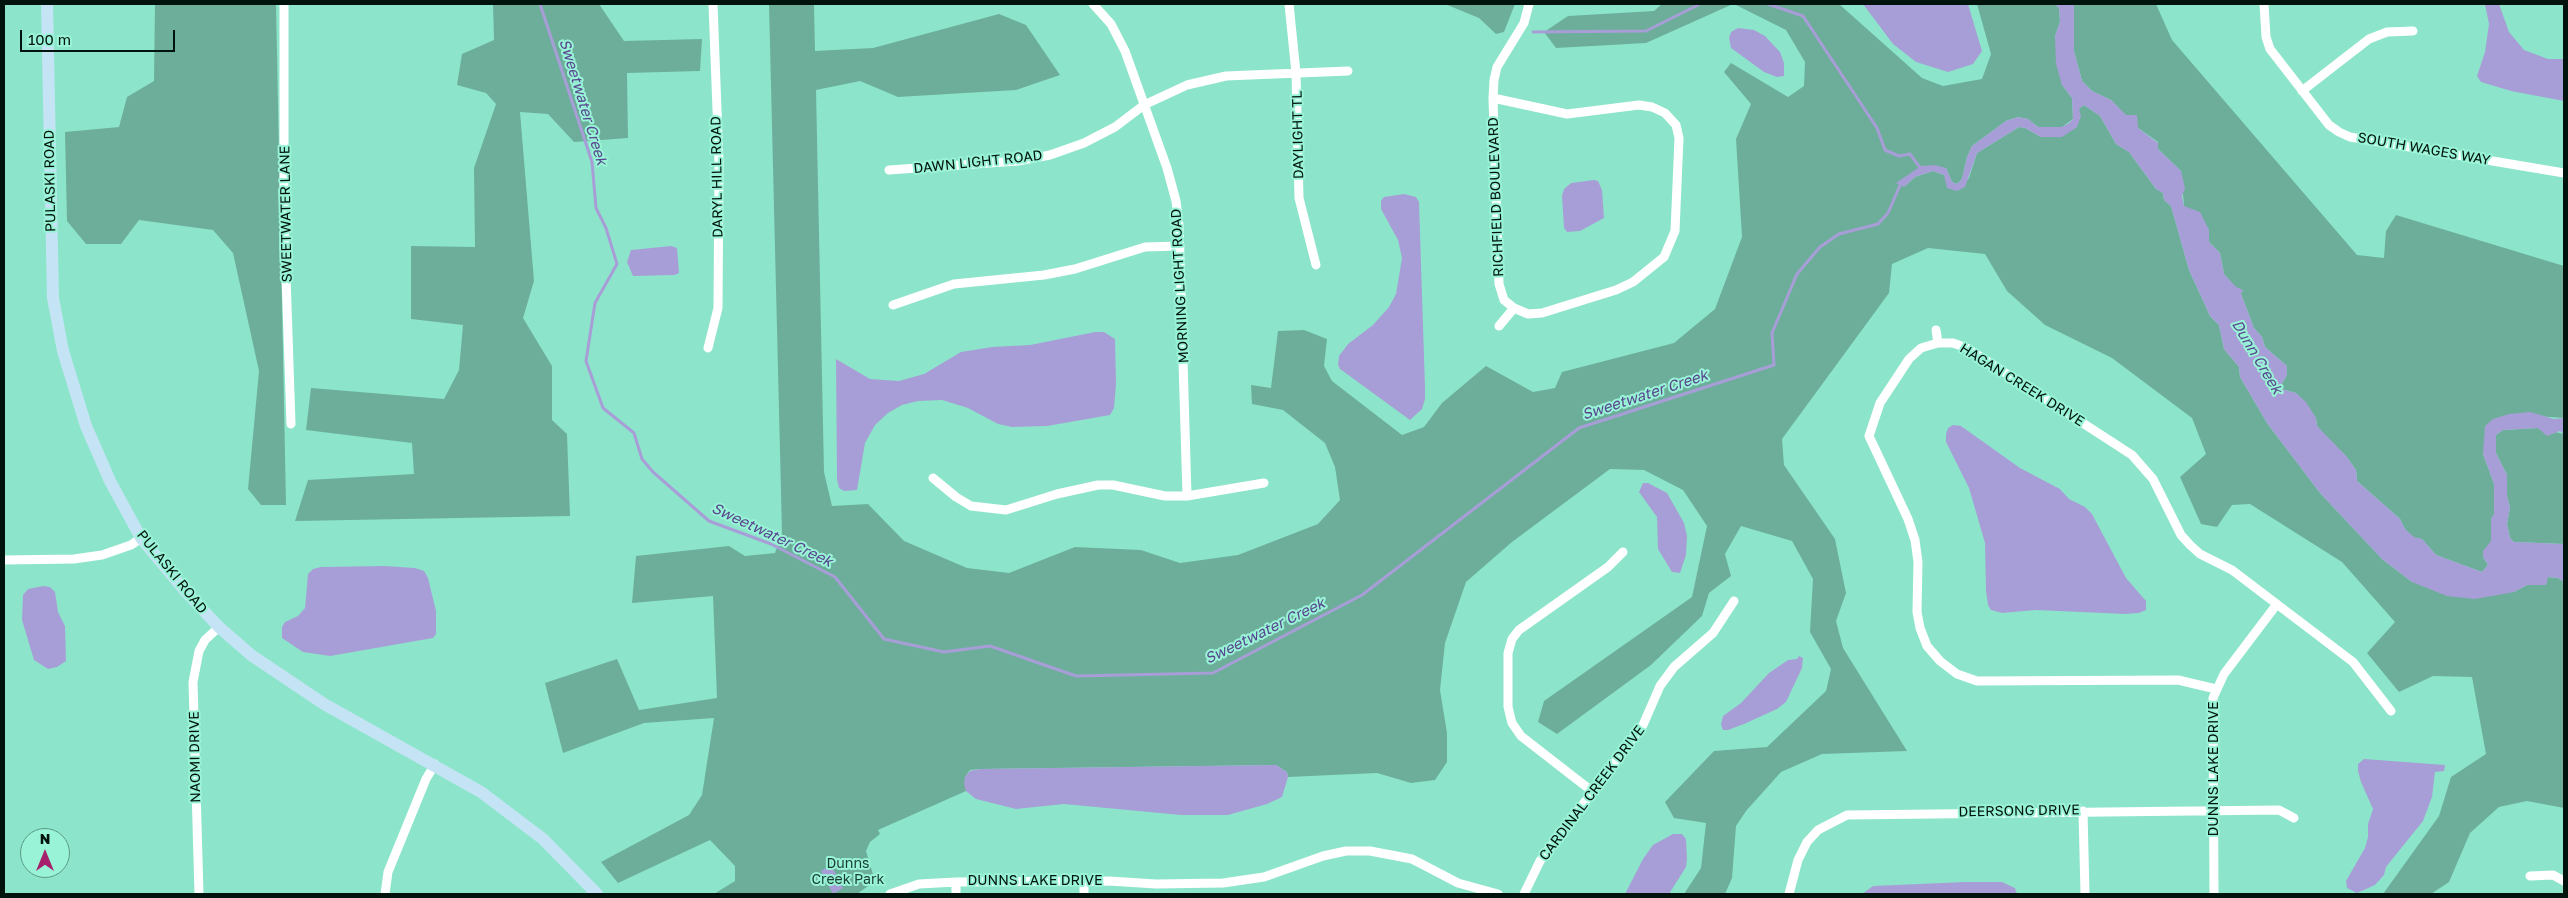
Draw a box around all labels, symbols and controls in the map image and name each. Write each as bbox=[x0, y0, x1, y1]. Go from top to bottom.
scale bar bbox=[22, 20, 178, 52]
text: 100 m bbox=[28, 30, 71, 48]
water label: Sweetwater Creek bbox=[555, 37, 611, 167]
street label: DAYLIGHT TL bbox=[1289, 91, 1307, 179]
street label: DARYL HILL ROAD bbox=[708, 116, 726, 238]
street label: RICHFIELD BOULEVARD bbox=[1485, 117, 1507, 277]
street label: SOUTH WAGES WAY bbox=[2356, 129, 2492, 169]
street label: PULASKI ROAD bbox=[41, 130, 59, 232]
street label: SWEETWATER LANE bbox=[276, 146, 296, 282]
street label: DAWN LIGHT ROAD bbox=[913, 147, 1043, 177]
street label: MORNING LIGHT ROAD bbox=[1168, 208, 1192, 364]
water label: Dunn Creek bbox=[2228, 317, 2286, 397]
street label: HAGAN CREEK DRIVE bbox=[1957, 340, 2087, 430]
water label: Sweetwater Creek bbox=[1580, 366, 1710, 424]
water label: Sweetwater Creek bbox=[709, 499, 835, 571]
street label: PULASKI ROAD bbox=[133, 527, 211, 617]
water label: Sweetwater Creek bbox=[1202, 594, 1328, 668]
street label: DUNNS LAKE DRIVE bbox=[2206, 702, 2222, 836]
street label: NAOMI DRIVE bbox=[186, 711, 204, 803]
street label: CARDINAL CREEK DRIVE bbox=[1536, 722, 1648, 864]
street label: DEERSONG DRIVE bbox=[1958, 802, 2080, 820]
north arrow bbox=[20, 828, 70, 878]
text: N bbox=[40, 830, 50, 847]
park label: Dunns Creek Park bbox=[812, 856, 884, 889]
street label: DUNNS LAKE DRIVE bbox=[968, 873, 1102, 889]

